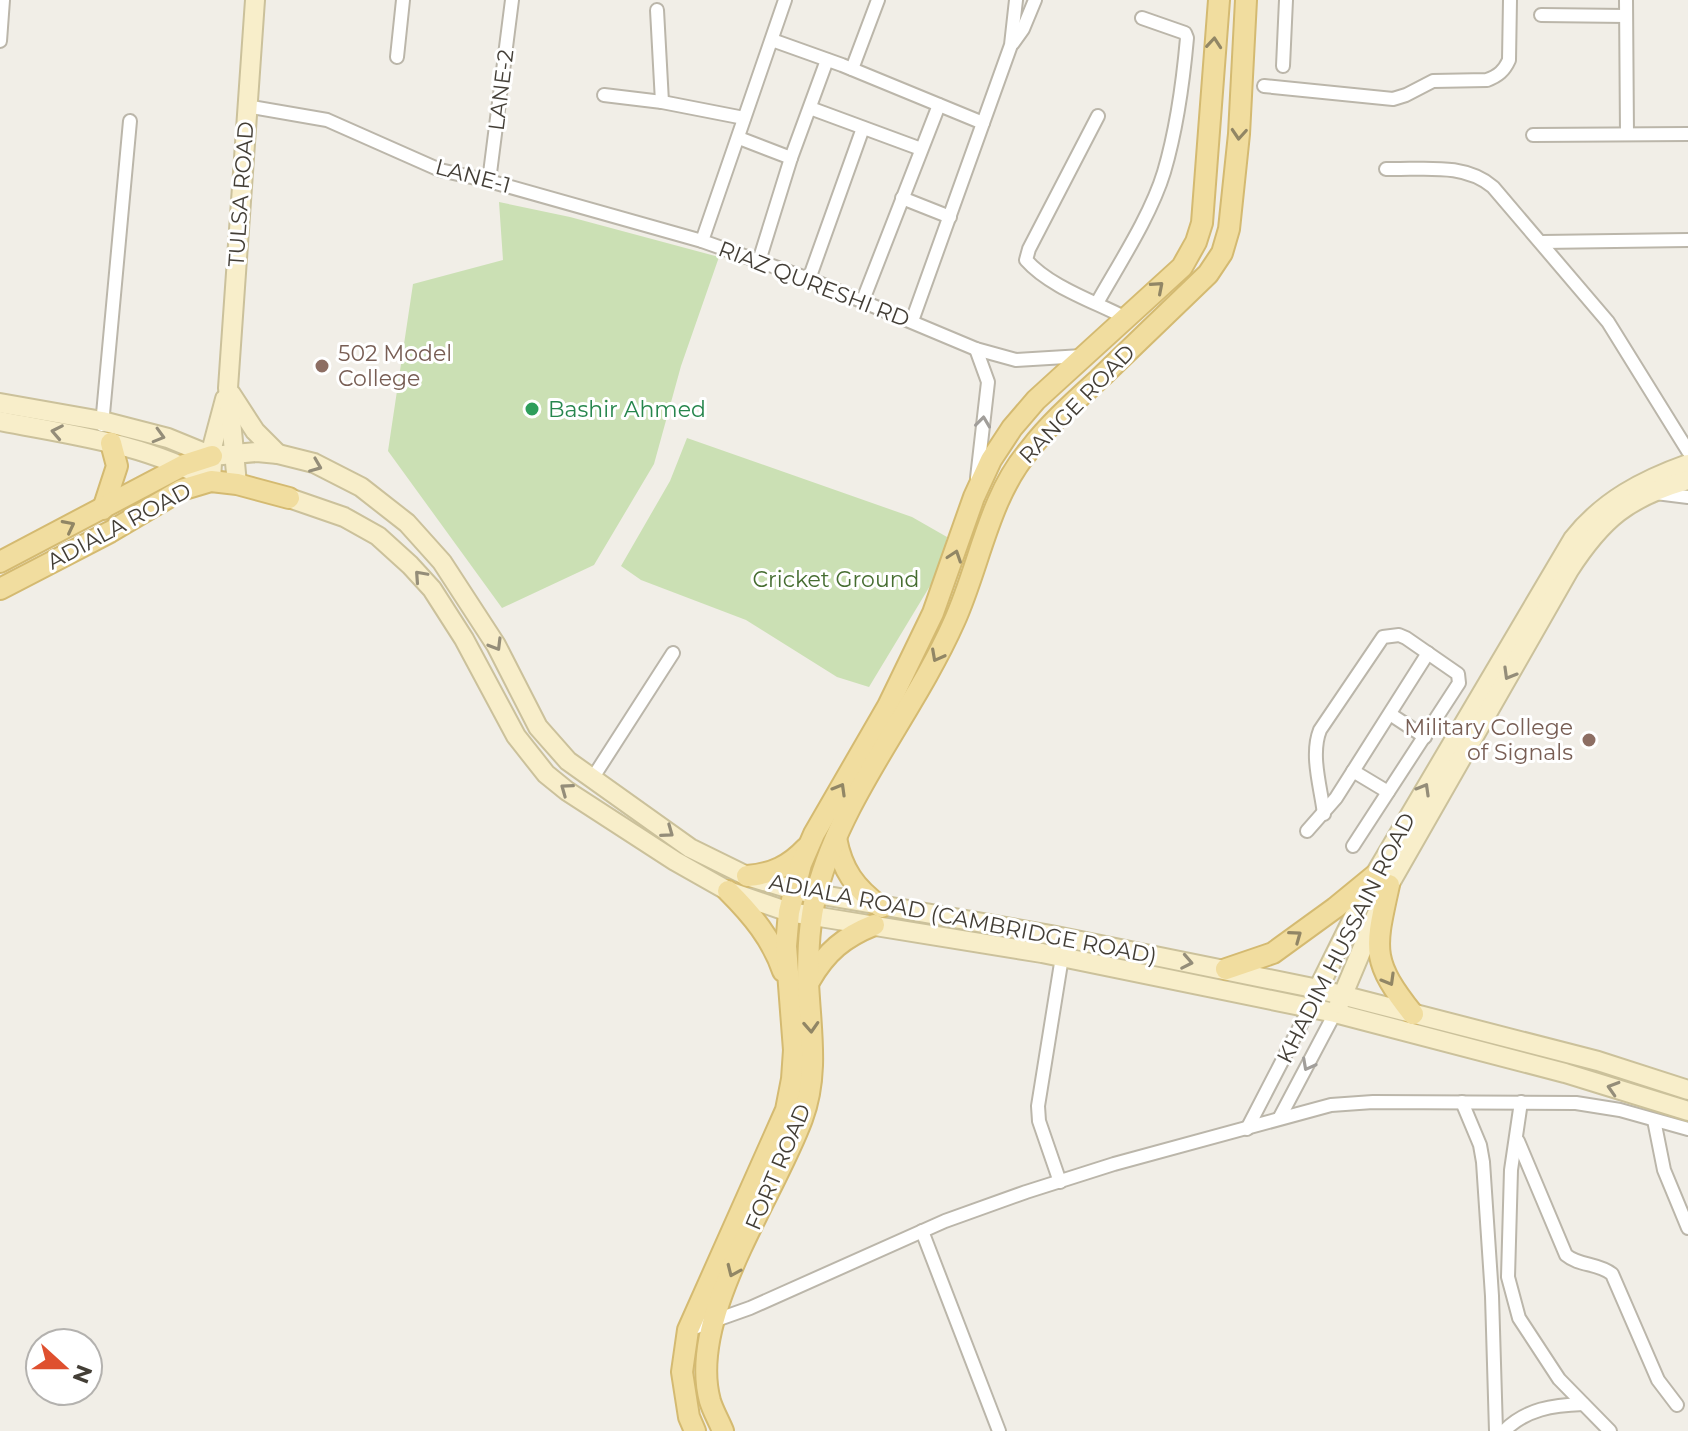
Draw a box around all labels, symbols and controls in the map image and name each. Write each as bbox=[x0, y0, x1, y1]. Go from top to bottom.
one-way arrow bbox=[1206, 37, 1223, 50]
street label: LANE-2 bbox=[483, 48, 519, 132]
street label: TULSA ROAD bbox=[222, 120, 260, 268]
one-way arrow bbox=[1231, 128, 1248, 141]
street label: LANE-1 bbox=[432, 153, 514, 199]
street label: RIAZ QURESHI RD bbox=[714, 235, 914, 333]
one-way arrow bbox=[1149, 283, 1164, 297]
street label: RANGE ROAD bbox=[1013, 339, 1141, 469]
place label: 502 Model College bbox=[338, 340, 452, 392]
marker: 502 Model College bbox=[313, 357, 331, 375]
place label: Bashir Ahmed bbox=[548, 396, 706, 423]
marker: Bashir Ahmed bbox=[523, 400, 541, 418]
one-way arrow bbox=[975, 415, 992, 428]
one-way arrow bbox=[51, 425, 64, 442]
one-way arrow bbox=[151, 427, 165, 443]
one-way arrow bbox=[308, 456, 322, 473]
street label: ADIALA ROAD bbox=[42, 477, 196, 575]
one-way arrow bbox=[61, 521, 76, 536]
one-way arrow bbox=[945, 550, 961, 564]
park label: Cricket Ground bbox=[753, 566, 919, 593]
one-way arrow bbox=[416, 571, 430, 586]
one-way arrow bbox=[486, 636, 501, 651]
one-way arrow bbox=[931, 647, 946, 662]
one-way arrow bbox=[1503, 665, 1519, 680]
place label: Military College of Signals bbox=[1404, 714, 1573, 766]
marker: Military College of Signals bbox=[1580, 731, 1598, 749]
one-way arrow bbox=[830, 783, 846, 798]
one-way arrow bbox=[1414, 783, 1430, 798]
one-way arrow bbox=[560, 784, 575, 799]
street label: KHADIM HUSSAIN ROAD bbox=[1271, 808, 1421, 1068]
one-way arrow bbox=[659, 822, 673, 837]
street label: ADIALA ROAD (CAMBRIDGE ROAD) bbox=[767, 868, 1159, 970]
one-way arrow bbox=[1287, 932, 1302, 946]
one-way arrow bbox=[1181, 952, 1194, 969]
one-way arrow bbox=[1379, 972, 1394, 986]
one-way arrow bbox=[802, 1021, 819, 1034]
one-way arrow bbox=[1302, 1057, 1317, 1071]
one-way arrow bbox=[1607, 1081, 1621, 1097]
street label: FORT ROAD bbox=[739, 1100, 817, 1234]
one-way arrow bbox=[727, 1263, 743, 1277]
north arrow bbox=[24, 1327, 104, 1407]
text: N bbox=[66, 1361, 98, 1387]

